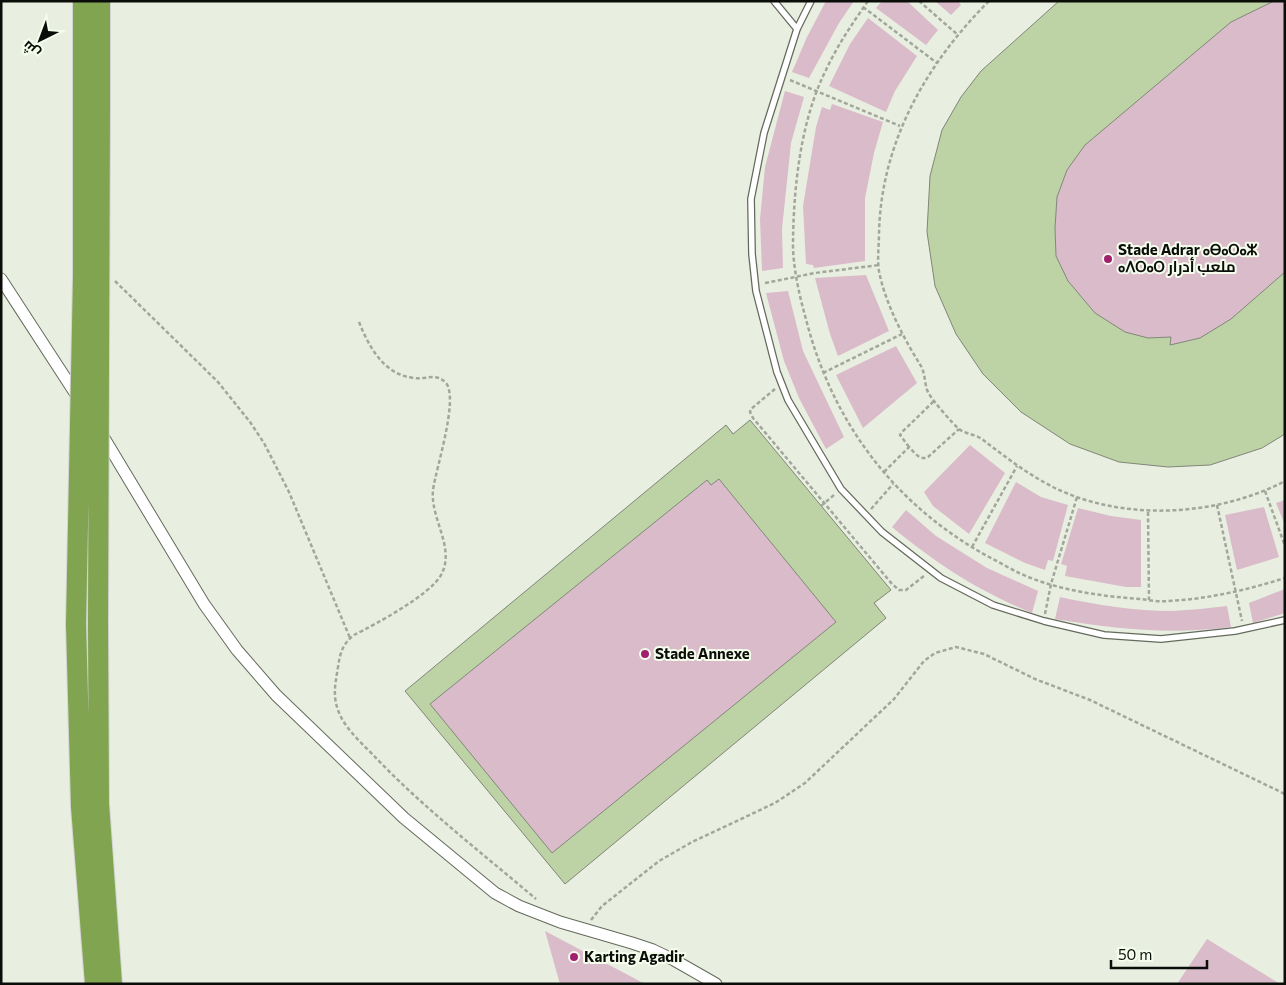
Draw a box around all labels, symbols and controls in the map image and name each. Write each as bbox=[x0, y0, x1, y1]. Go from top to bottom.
north arrow bbox=[15, 15, 65, 65]
text: ش bbox=[19, 37, 44, 62]
place label: Stade Adrar ⴰⴱⴰⵔⴰⵣ ⴰⴷⵔⴰⵔ ملعب أدرار bbox=[1118, 240, 1258, 276]
marker: Stade Adrar ⴰⴱⴰⵔⴰⵣ ⴰⴷⵔⴰⵔ ملعب أدرار bbox=[1102, 253, 1114, 265]
place label: Stade Annexe bbox=[655, 644, 750, 662]
marker: Stade Annexe bbox=[639, 648, 651, 660]
scale bar bbox=[1111, 938, 1207, 970]
text: 50 m bbox=[1118, 945, 1152, 963]
place label: Karting Agadir bbox=[584, 947, 684, 965]
marker: Karting Agadir bbox=[568, 951, 580, 963]

